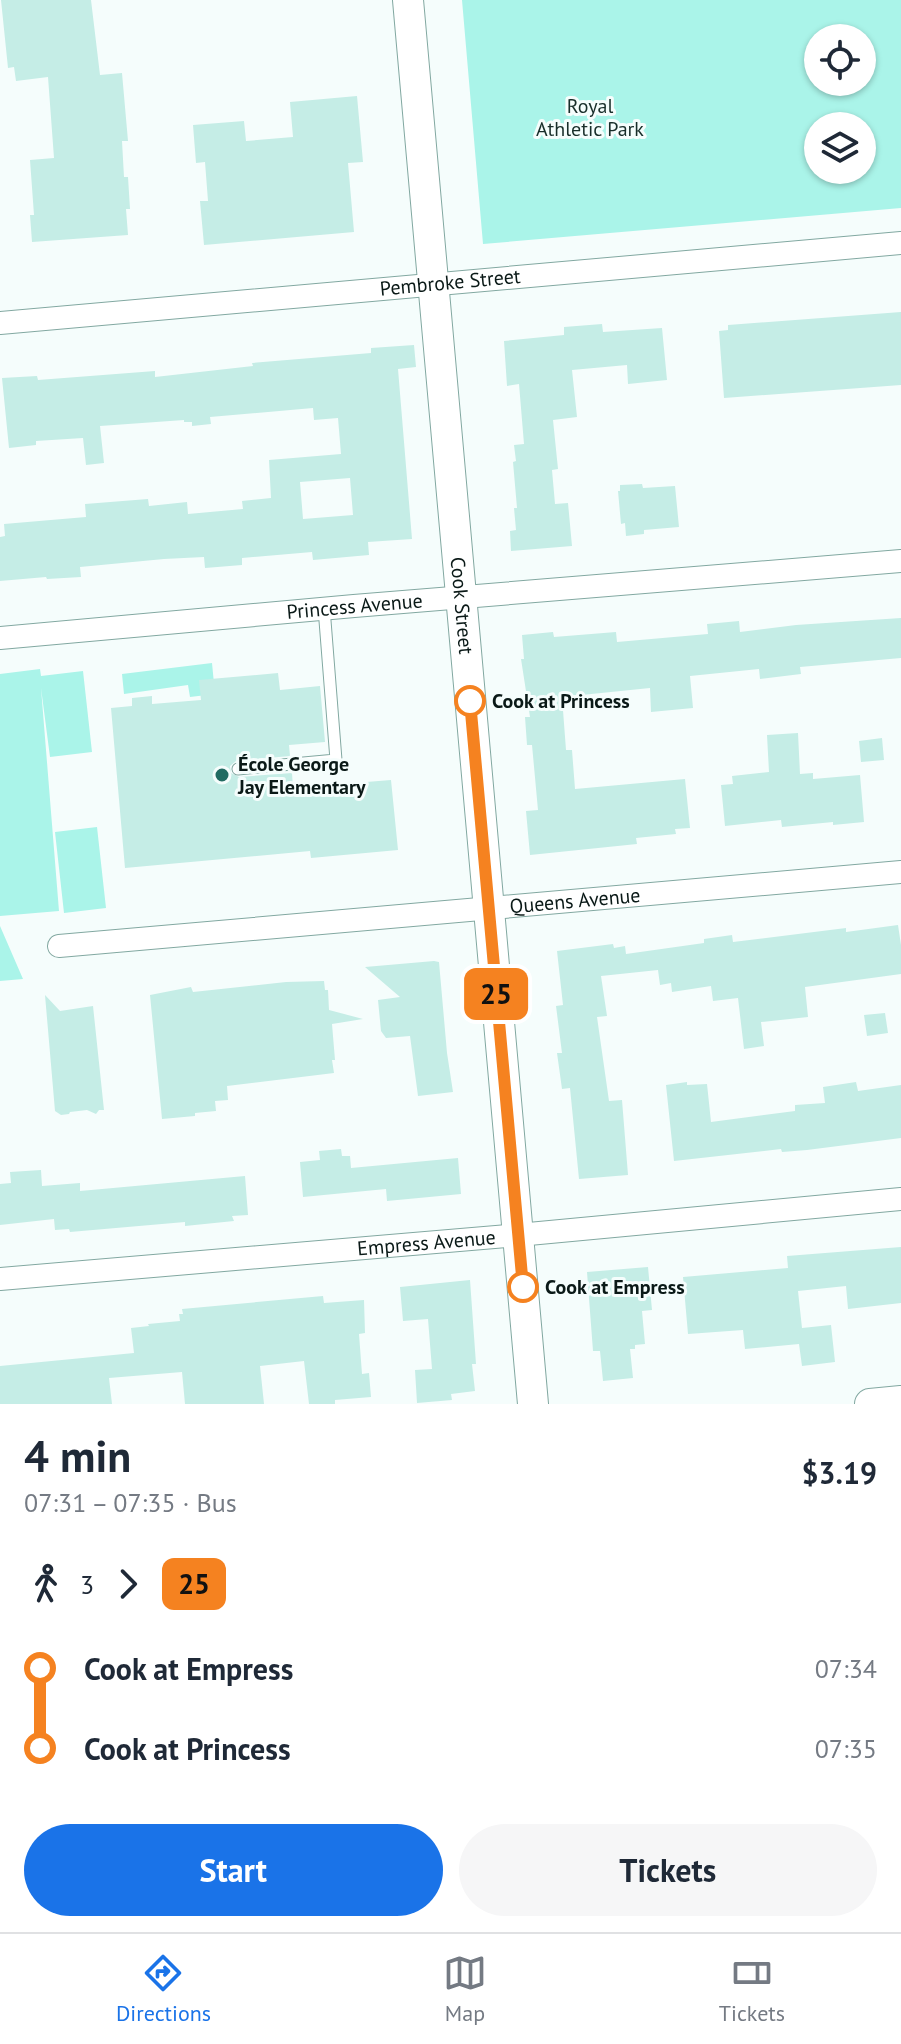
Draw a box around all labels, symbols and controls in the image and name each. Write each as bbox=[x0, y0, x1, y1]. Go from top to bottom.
map controls bbox=[804, 24, 876, 184]
button: locate bbox=[804, 24, 876, 96]
park label: Royal Athletic Park bbox=[536, 93, 644, 142]
button: layers bbox=[804, 112, 876, 184]
street label: Pembroke Street bbox=[379, 263, 522, 302]
street label: Cook Street bbox=[445, 556, 479, 656]
street label: Princess Avenue bbox=[285, 587, 424, 625]
marker: Cook at Princess bbox=[455, 686, 485, 716]
place label: Cook at Princess bbox=[492, 688, 630, 714]
place label: École George Jay Elementary bbox=[237, 751, 366, 800]
marker: École George Jay Elementary bbox=[213, 766, 231, 784]
street label: Queens Avenue bbox=[509, 882, 641, 919]
line badge: 25 bbox=[460, 968, 532, 1020]
text: 25 bbox=[480, 975, 512, 1012]
street label: Empress Avenue bbox=[356, 1224, 497, 1262]
marker: Cook at Empress bbox=[508, 1272, 538, 1302]
place label: Cook at Empress bbox=[545, 1274, 685, 1300]
text: 4 min bbox=[24, 1427, 131, 1484]
text: $3.19 bbox=[802, 1453, 877, 1492]
text: 07:31 – 07:35 · Bus bbox=[24, 1486, 237, 1519]
icon: walk bbox=[24, 1562, 68, 1606]
icon: forward bbox=[106, 1562, 150, 1606]
text: 25 bbox=[178, 1565, 210, 1602]
text: 3 bbox=[80, 1568, 94, 1601]
text: Cook at Empress bbox=[84, 1649, 293, 1688]
text: 07:34 bbox=[815, 1652, 877, 1685]
text: Cook at Princess bbox=[84, 1729, 291, 1768]
text: 07:35 bbox=[815, 1732, 877, 1765]
button: Start bbox=[24, 1824, 443, 1916]
button: Tickets bbox=[459, 1824, 877, 1916]
tab: Directions bbox=[116, 1951, 211, 2027]
tab: Map bbox=[443, 1951, 487, 2027]
tab: Tickets bbox=[719, 1951, 785, 2027]

